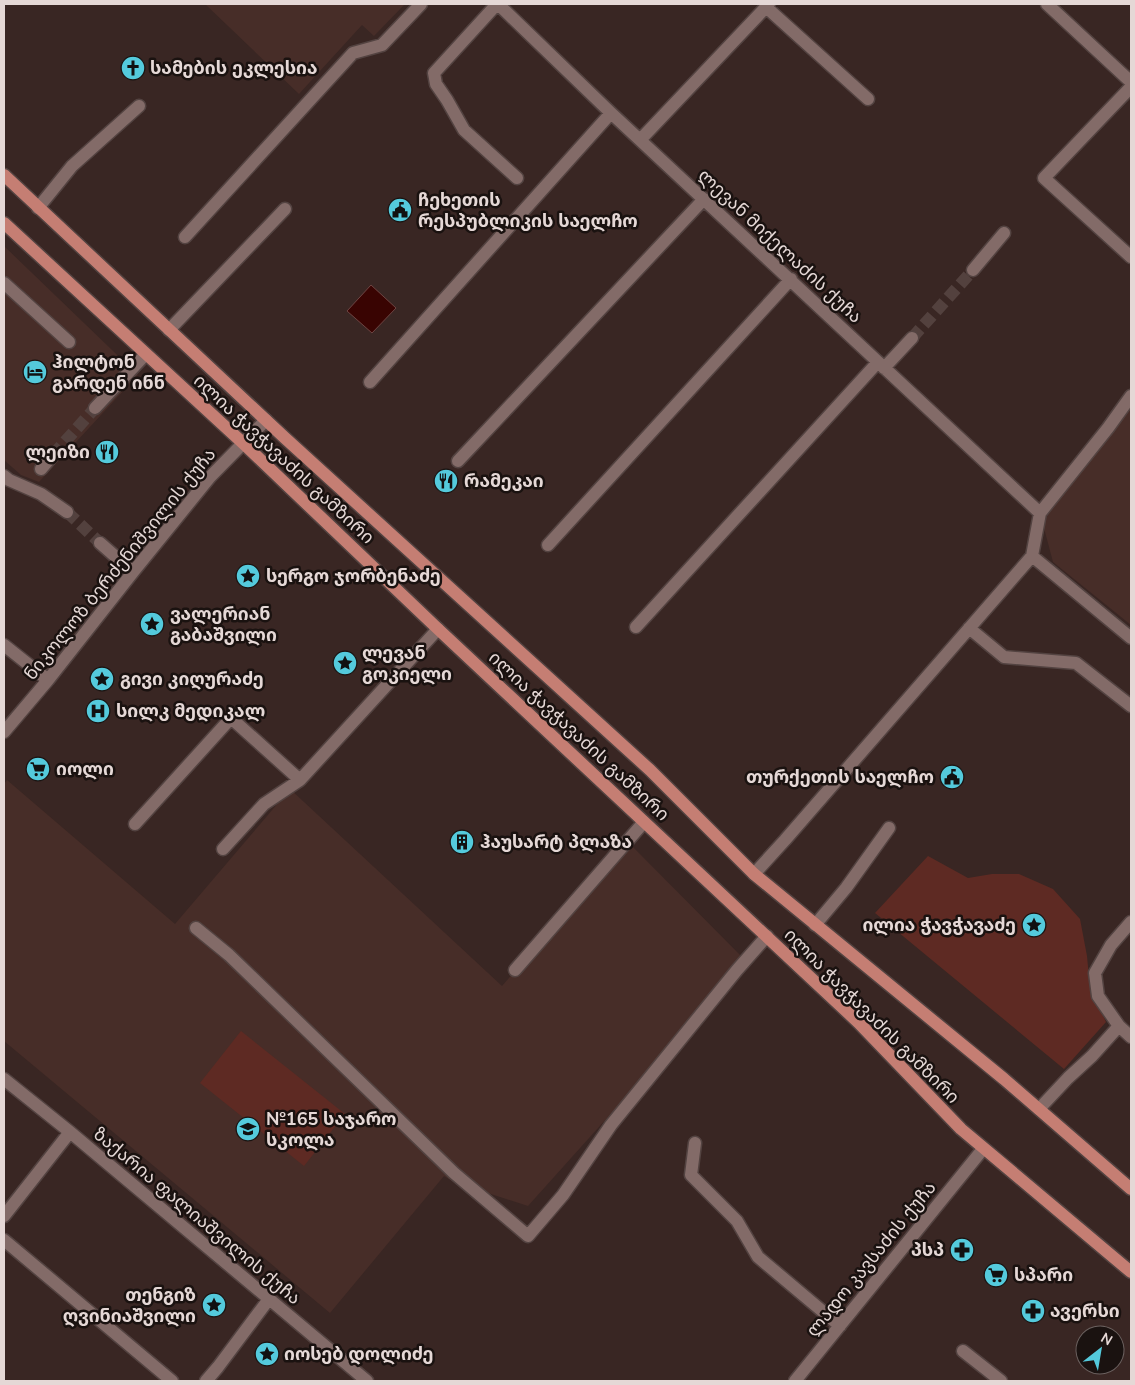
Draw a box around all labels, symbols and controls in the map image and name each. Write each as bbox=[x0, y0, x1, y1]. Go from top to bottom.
church icon: სამების ეკლესია bbox=[120, 55, 146, 81]
place label: სამების ეკლესია bbox=[150, 56, 317, 80]
street label: ლევან მიქელაძის ქუჩა bbox=[693, 164, 867, 328]
place label: ჩეხეთის რესპუბლიკის საელჩო bbox=[418, 188, 638, 233]
public building icon: ჩეხეთის რესპუბლიკის საელჩო bbox=[387, 197, 413, 223]
place label: ჰილტონ გარდენ ინნ bbox=[52, 350, 165, 395]
hotel icon: ჰილტონ გარდენ ინნ bbox=[22, 359, 48, 385]
street label: ილია ჭავჭავაძის გამზირი bbox=[189, 369, 379, 549]
restaurant icon: ლეიზი bbox=[94, 439, 120, 465]
place label: ლეიზი bbox=[25, 440, 90, 464]
street label: ნიკოლოზ ბერძენიშვილის ქუჩა bbox=[19, 443, 221, 685]
restaurant icon: რამეკაი bbox=[433, 468, 459, 494]
place label: რამეკაი bbox=[464, 469, 544, 493]
place icon: სერგო ჯორბენაძე bbox=[235, 563, 261, 589]
place label: სერგო ჯორბენაძე bbox=[266, 564, 441, 588]
place label: ვალერიან გაბაშვილი bbox=[170, 602, 277, 647]
place icon: ვალერიან გაბაშვილი bbox=[139, 611, 165, 637]
place label: ლევან გოკიელი bbox=[362, 641, 452, 686]
street label: ილია ჭავჭავაძის გამზირი bbox=[484, 646, 674, 826]
place icon: ლევან გოკიელი bbox=[332, 650, 358, 676]
place icon: გივი კიღურაძე bbox=[89, 666, 115, 692]
place label: გივი კიღურაძე bbox=[120, 667, 264, 691]
hospital icon: სილკ მედიკალ bbox=[85, 698, 111, 724]
place label: სილკ მედიკალ bbox=[116, 699, 265, 723]
supermarket icon: იოლი bbox=[25, 756, 51, 782]
place label: იოლი bbox=[56, 757, 114, 781]
public building icon: თურქეთის საელჩო bbox=[939, 764, 965, 790]
place label: თურქეთის საელჩო bbox=[746, 765, 934, 789]
building icon: ჰაუსარტ პლაზა bbox=[449, 829, 475, 855]
place label: ჰაუსარტ პლაზა bbox=[480, 830, 632, 854]
place icon: ილია ჭავჭავაძე bbox=[1021, 912, 1047, 938]
place label: ილია ჭავჭავაძე bbox=[862, 913, 1016, 937]
street label: ილია ჭავჭავაძის გამზირი bbox=[779, 923, 965, 1109]
place label: №165 საჯარო სკოლა bbox=[266, 1107, 397, 1152]
school or university icon: №165 საჯარო სკოლა bbox=[235, 1116, 261, 1142]
street label: ზაქარია ფალიაშვილის ქუჩა bbox=[88, 1122, 306, 1310]
street label: ლადო კავსაძის ქუჩა bbox=[801, 1176, 941, 1342]
pharmacy icon: პსპ bbox=[949, 1237, 975, 1263]
place label: პსპ bbox=[911, 1238, 944, 1262]
supermarket icon: სპარი bbox=[983, 1262, 1009, 1288]
place label: სპარი bbox=[1014, 1263, 1073, 1287]
place label: თენგიზ ღვინიაშვილი bbox=[63, 1283, 196, 1328]
place icon: თენგიზ ღვინიაშვილი bbox=[201, 1292, 227, 1318]
pharmacy icon: ავერსი bbox=[1020, 1298, 1046, 1324]
place label: ავერსი bbox=[1050, 1299, 1120, 1323]
north arrow bbox=[1075, 1325, 1125, 1375]
text: N bbox=[1097, 1328, 1116, 1350]
place icon: იოსებ დოლიძე bbox=[254, 1341, 280, 1367]
place label: იოსებ დოლიძე bbox=[284, 1342, 433, 1366]

